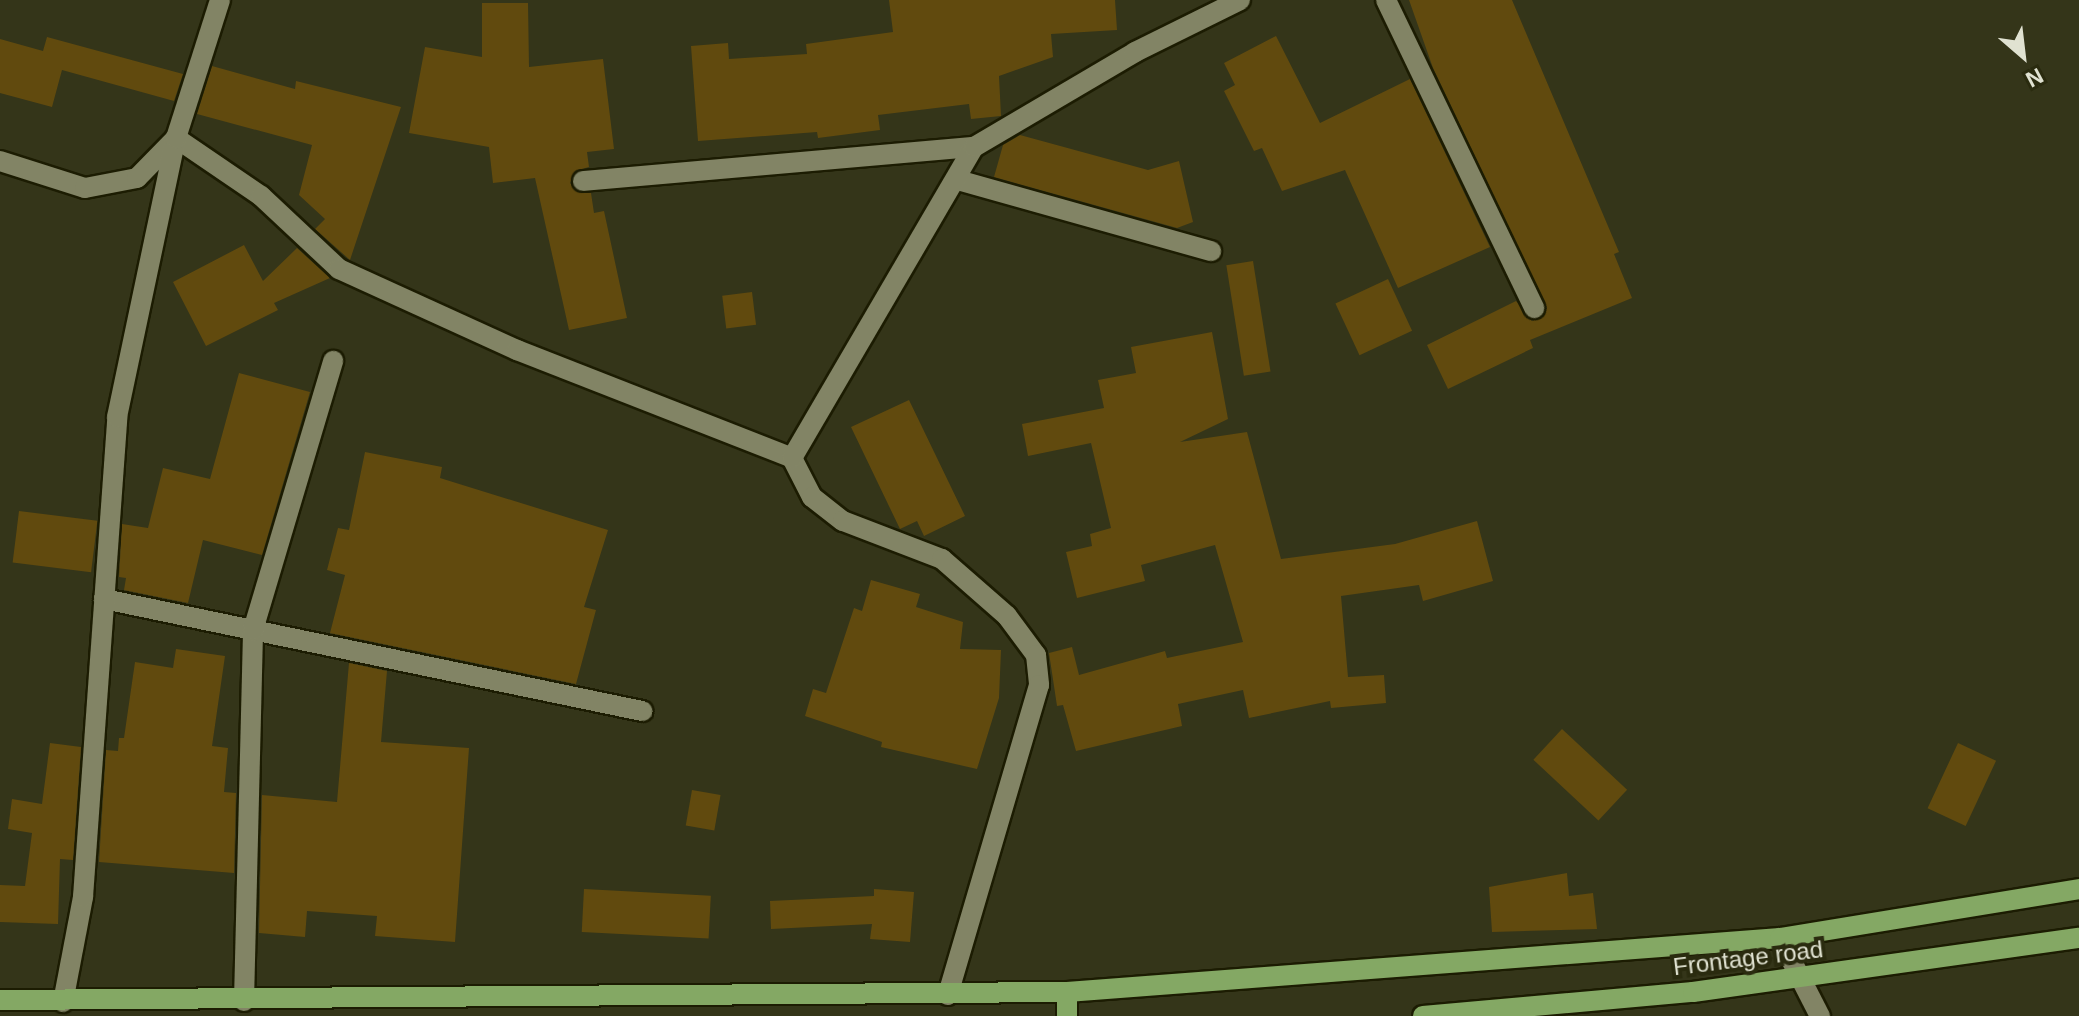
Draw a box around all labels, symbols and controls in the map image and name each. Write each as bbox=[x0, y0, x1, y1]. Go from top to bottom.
north arrow bbox=[1983, 16, 2063, 96]
text: N bbox=[2022, 63, 2047, 92]
street label: Frontage road bbox=[1671, 935, 1825, 981]

